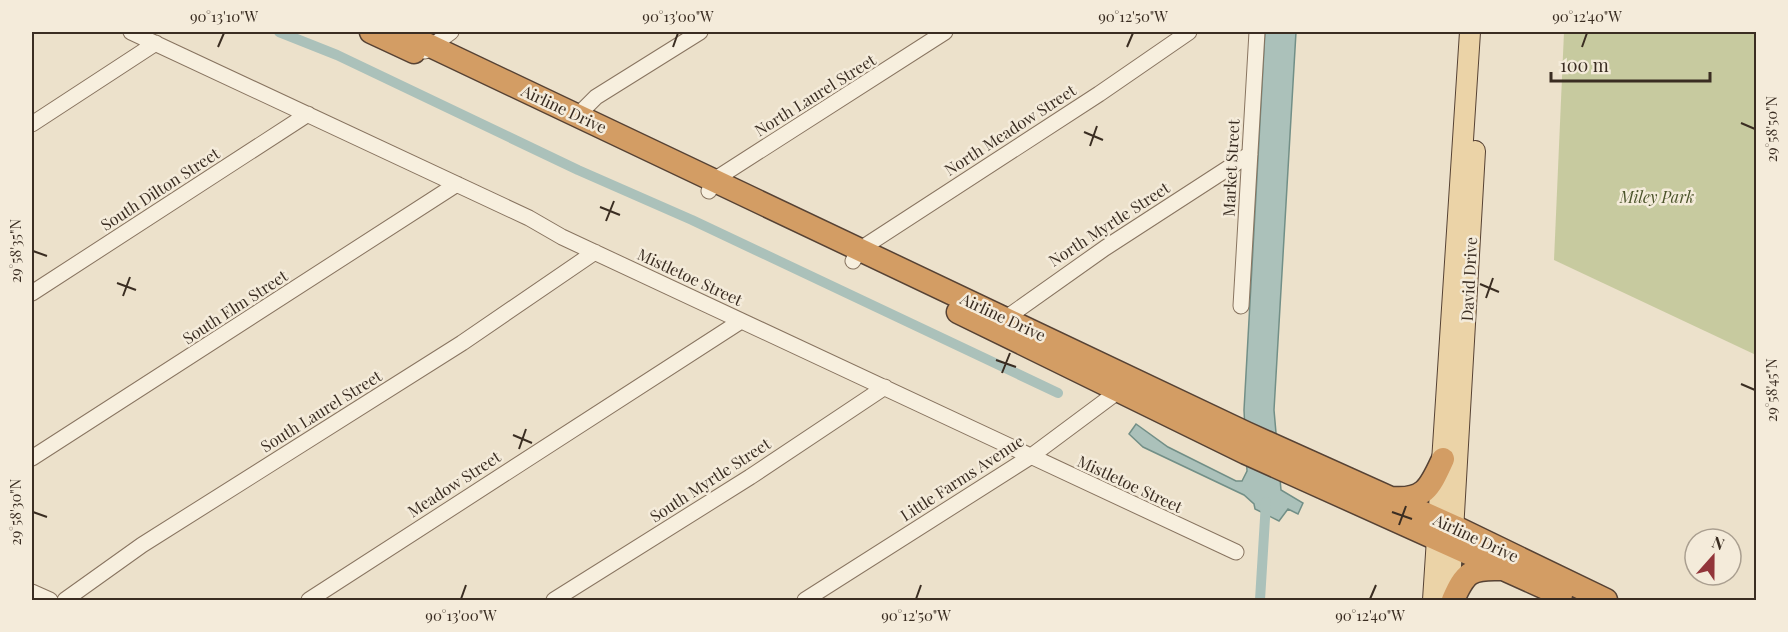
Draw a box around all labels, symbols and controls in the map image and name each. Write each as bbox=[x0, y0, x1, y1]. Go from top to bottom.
text: 90°13'10"W bbox=[190, 6, 259, 26]
text: 90°13'00"W bbox=[642, 6, 714, 26]
text: 90°12'50"W bbox=[1098, 6, 1168, 26]
text: 90°12'40"W bbox=[1552, 6, 1622, 26]
scale bar bbox=[1551, 45, 1710, 83]
street label: North Laurel Street bbox=[750, 49, 880, 140]
text: 100 m bbox=[1560, 53, 1609, 77]
street label: Airline Drive bbox=[517, 79, 610, 137]
street label: North Meadow Street bbox=[940, 79, 1080, 180]
text: 29°58'50"N bbox=[1761, 95, 1781, 162]
street label: Market Street bbox=[1217, 118, 1244, 217]
street label: South Dilton Street bbox=[96, 142, 223, 235]
street label: North Myrtle Street bbox=[1044, 176, 1173, 271]
park label: Miley Park bbox=[1619, 186, 1694, 207]
text: 29°58'35"N bbox=[5, 218, 25, 283]
street label: David Drive bbox=[1456, 236, 1481, 322]
street label: Mistletoe Street bbox=[634, 243, 746, 310]
street label: South Elm Street bbox=[178, 265, 292, 348]
street label: Airline Drive bbox=[956, 287, 1049, 345]
text: 29°58'45"N bbox=[1761, 358, 1781, 422]
street label: South Laurel Street bbox=[256, 365, 385, 456]
street label: Little Farms Avenue bbox=[896, 430, 1027, 525]
street label: South Myrtle Street bbox=[645, 433, 774, 526]
street label: Meadow Street bbox=[403, 446, 504, 521]
street label: Mistletoe Street bbox=[1074, 450, 1186, 517]
text: 29°58'30"N bbox=[5, 478, 25, 545]
street label: Airline Drive bbox=[1429, 508, 1522, 566]
north arrow bbox=[1683, 527, 1743, 587]
text: N bbox=[1709, 531, 1728, 555]
text: 90°13'00"W bbox=[425, 605, 497, 625]
text: 90°12'50"W bbox=[881, 605, 951, 625]
text: 90°12'40"W bbox=[1335, 605, 1405, 625]

